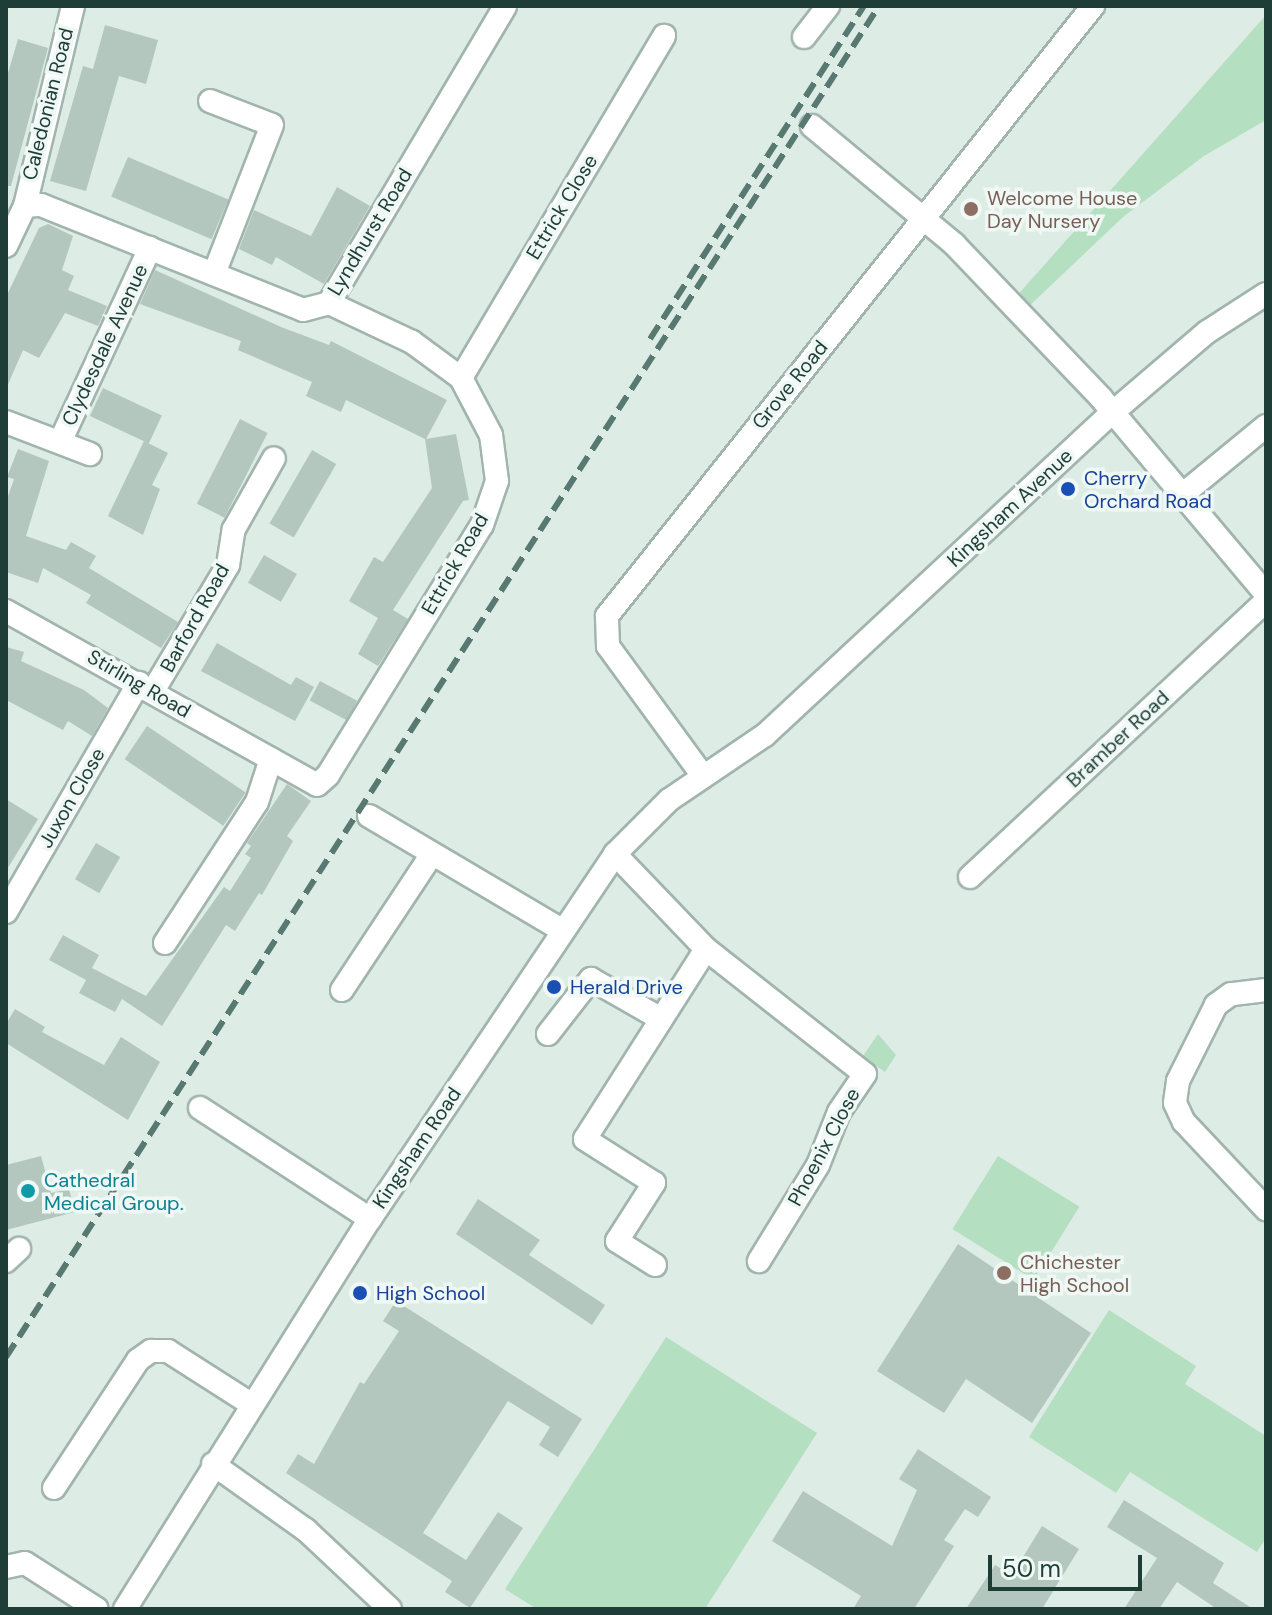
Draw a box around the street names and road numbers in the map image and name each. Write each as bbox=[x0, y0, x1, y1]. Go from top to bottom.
street label: Caledonian Road bbox=[17, 25, 79, 183]
street label: Ettrick Close bbox=[521, 150, 603, 264]
street label: Lyndhurst Road bbox=[323, 164, 417, 300]
street label: Clydesdale Avenue bbox=[57, 260, 153, 430]
street label: Grove Road bbox=[747, 336, 833, 434]
street label: Kingsham Avenue bbox=[942, 444, 1078, 572]
street label: Ettrick Road bbox=[416, 509, 494, 619]
street label: Barford Road bbox=[155, 560, 235, 676]
street label: Stirling Road bbox=[83, 645, 195, 723]
street label: Bramber Road bbox=[1062, 685, 1174, 793]
street label: Juxon Close bbox=[34, 744, 110, 852]
street label: Kingsham Road bbox=[368, 1083, 466, 1213]
street label: Phoenix Close bbox=[783, 1084, 865, 1210]

